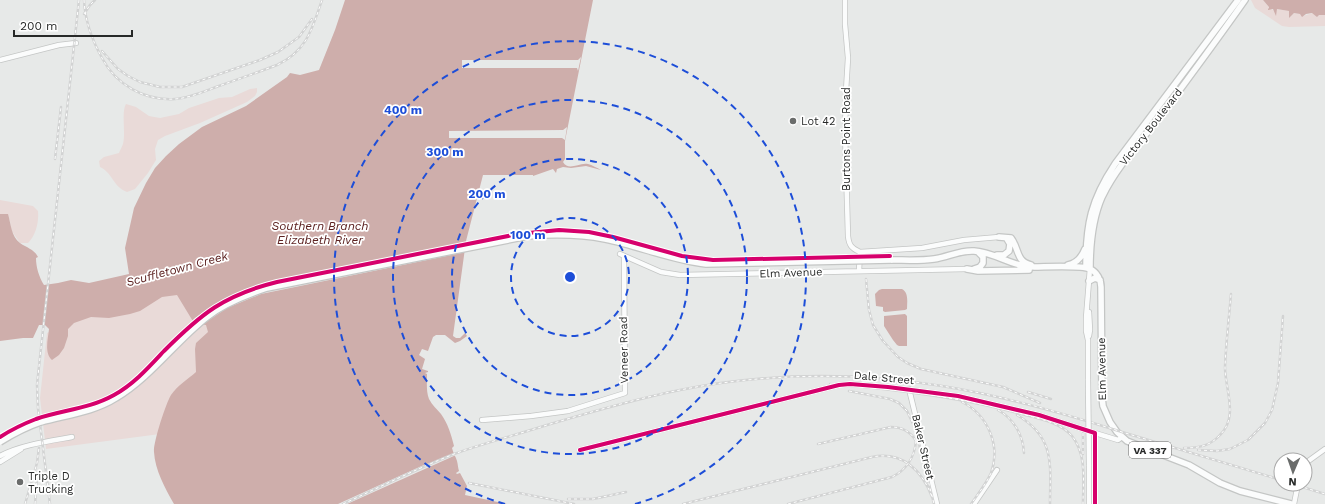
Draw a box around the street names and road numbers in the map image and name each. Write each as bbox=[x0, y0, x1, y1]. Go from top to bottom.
street label: Victory Boulevard bbox=[1117, 86, 1185, 168]
street label: Burtons Point Road bbox=[840, 87, 853, 191]
street label: Elm Avenue bbox=[759, 265, 823, 281]
street label: Veneer Road bbox=[617, 316, 631, 384]
street label: Elm Avenue bbox=[1095, 337, 1109, 401]
street label: Dale Street bbox=[853, 369, 915, 387]
street label: Baker Street bbox=[909, 413, 937, 481]
road number: VA 337 bbox=[1129, 442, 1171, 458]

